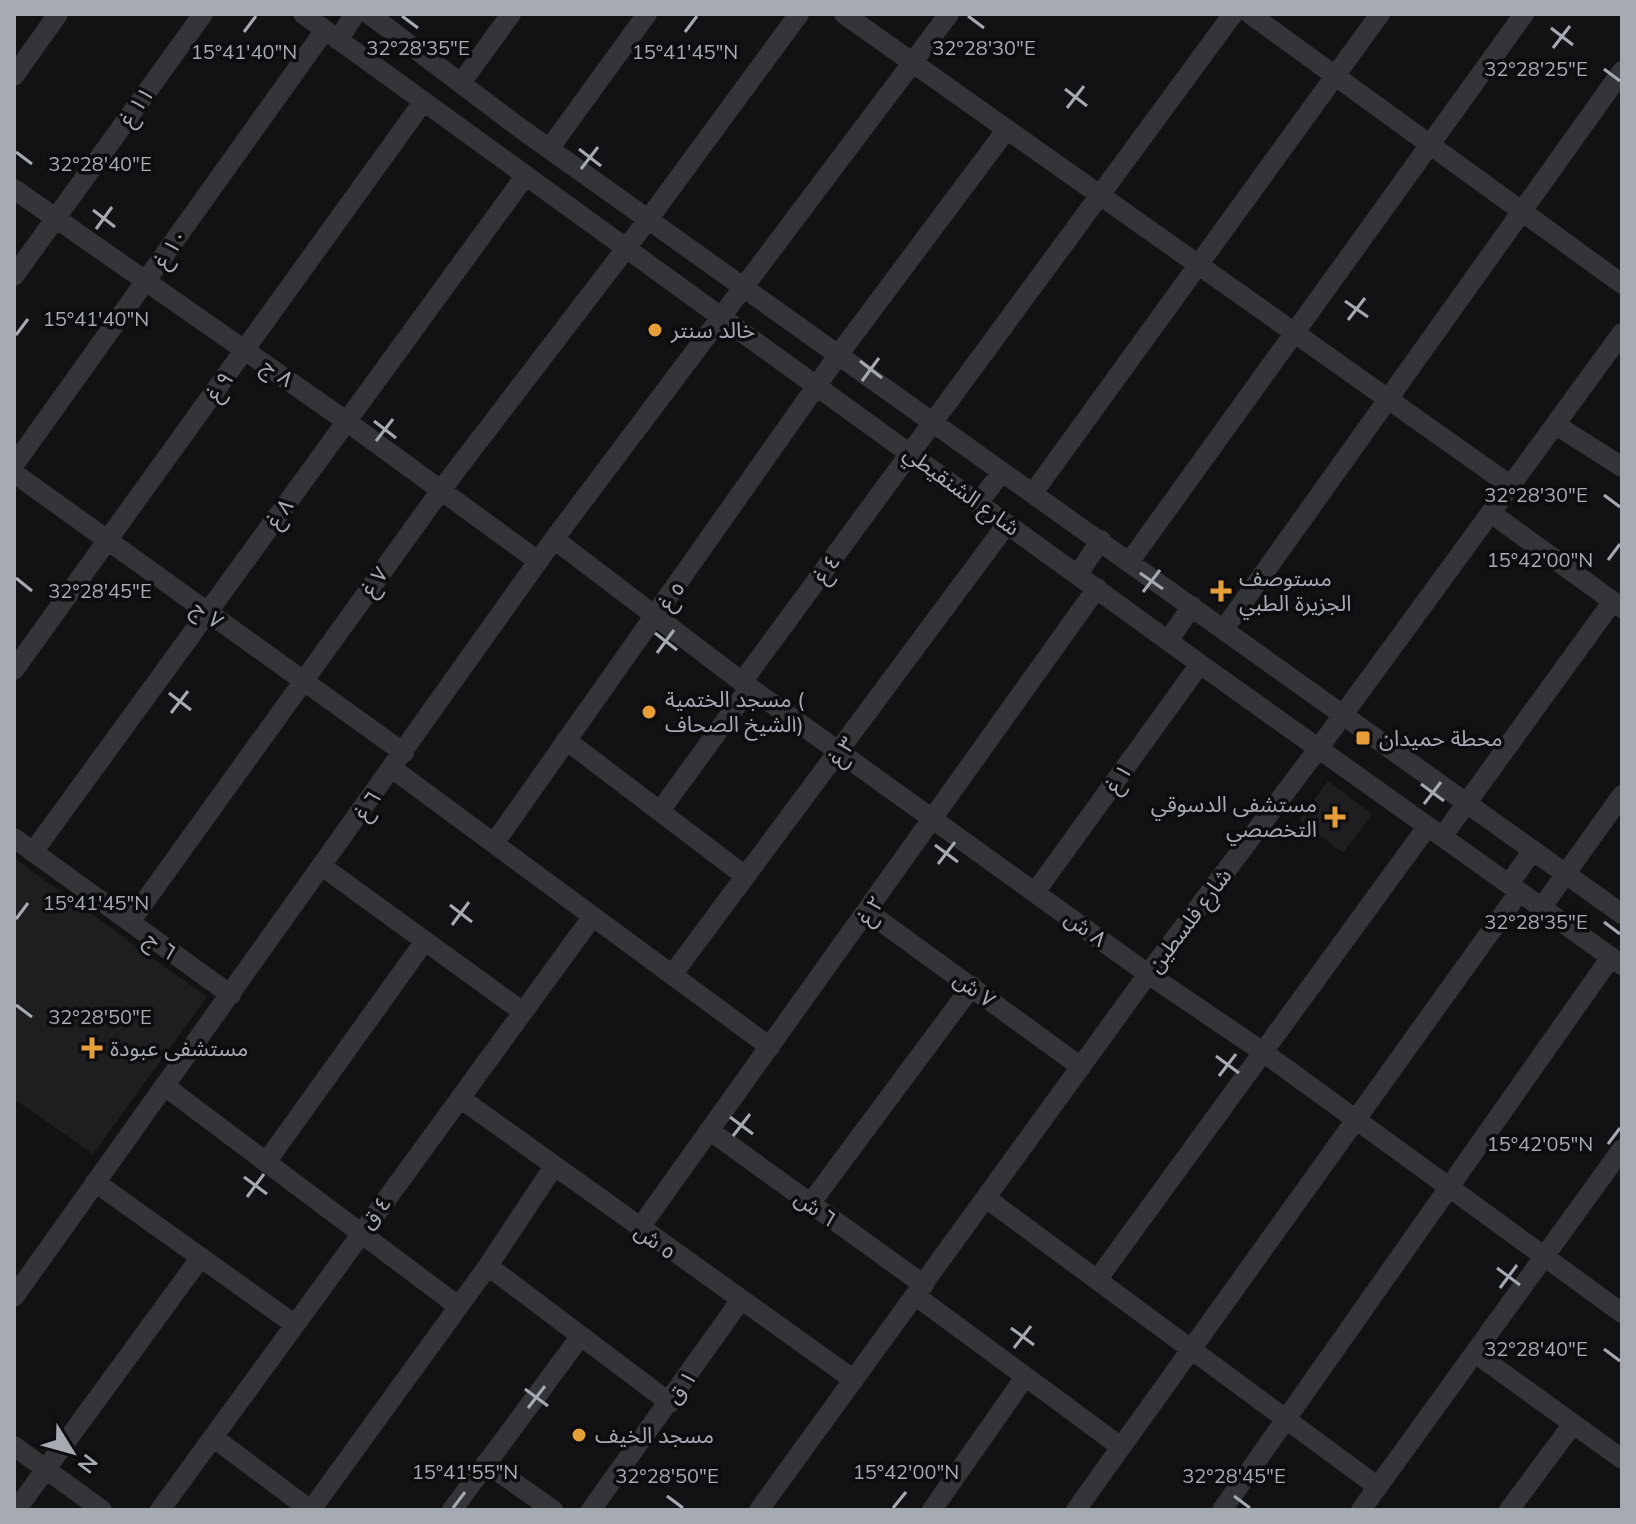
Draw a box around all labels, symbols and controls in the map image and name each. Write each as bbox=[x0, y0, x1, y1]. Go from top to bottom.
text: 32°28'35"E bbox=[366, 35, 470, 60]
text: 32°28'30"E bbox=[932, 35, 1036, 60]
text: 15°41'40"N bbox=[191, 39, 297, 64]
text: 15°41'45"N bbox=[632, 39, 738, 64]
text: 32°28'25"E bbox=[1484, 56, 1588, 81]
street label: ١١ غ bbox=[112, 81, 162, 133]
text: 32°28'40"E bbox=[48, 151, 152, 176]
street label: ١٠ غ bbox=[146, 223, 196, 275]
text: 15°41'40"N bbox=[43, 306, 149, 331]
place label: خالد سنتر bbox=[670, 316, 755, 344]
marker: خالد سنتر bbox=[646, 321, 664, 339]
street label: ٨ ج bbox=[255, 351, 300, 395]
street label: ٩ غ bbox=[199, 366, 241, 408]
street label: شارع الشنقيطي bbox=[897, 438, 1026, 544]
text: 32°28'30"E bbox=[1484, 482, 1588, 507]
street label: ٨ غ bbox=[259, 493, 302, 535]
text: 15°42'00"N bbox=[1487, 547, 1593, 572]
street label: ٤ غ bbox=[806, 548, 848, 590]
street label: ٧ غ bbox=[354, 561, 397, 603]
place label: مستوصف الجزيرة الطبي bbox=[1239, 564, 1351, 620]
street label: ٥ غ bbox=[651, 575, 693, 617]
text: 32°28'45"E bbox=[48, 578, 152, 603]
marker: مستوصف الجزيرة الطبي bbox=[1210, 580, 1232, 602]
street label: ٧ ج bbox=[185, 593, 230, 638]
place label: مسجد الختمية ( الشيخ الصحاف) bbox=[665, 685, 804, 741]
marker: مسجد الختمية ( الشيخ الصحاف) bbox=[640, 703, 658, 721]
place label: محطة حميدان bbox=[1379, 724, 1503, 752]
marker: محطة حميدان bbox=[1354, 729, 1372, 747]
street label: ٣ غ bbox=[821, 731, 863, 773]
street label: ١ غ bbox=[1098, 758, 1140, 800]
street label: ٦ غ bbox=[347, 785, 389, 827]
place label: مستشفى الدسوقي التخصصي bbox=[1151, 790, 1317, 846]
marker: مستشفى الدسوقي التخصصي bbox=[1324, 806, 1346, 828]
street label: شارع فلسطين bbox=[1141, 862, 1240, 980]
text: 15°41'45"N bbox=[43, 890, 149, 915]
street label: ٢ غ bbox=[850, 890, 892, 932]
street label: ٨ ش bbox=[1060, 903, 1113, 953]
text: 32°28'35"E bbox=[1484, 909, 1588, 934]
street label: ٦ ج bbox=[138, 924, 182, 968]
street label: ٧ ش bbox=[949, 964, 1002, 1014]
text: 32°28'50"E bbox=[48, 1004, 152, 1029]
place label: مستشفى عبودة bbox=[110, 1034, 248, 1062]
marker: مستشفى عبودة bbox=[81, 1037, 103, 1059]
text: 15°42'05"N bbox=[1487, 1131, 1593, 1156]
street label: ٦ ش bbox=[790, 1183, 842, 1233]
street label: ٤ ق bbox=[353, 1189, 397, 1235]
street label: ٥ ش bbox=[630, 1216, 682, 1266]
text: 32°28'40"E bbox=[1484, 1336, 1588, 1361]
street label: ١ ق bbox=[659, 1364, 703, 1410]
north arrow bbox=[32, 1412, 112, 1492]
place label: مسجد الخيف bbox=[595, 1421, 714, 1449]
marker: مسجد الخيف bbox=[570, 1426, 588, 1444]
text: N bbox=[72, 1449, 104, 1479]
text: 15°41'55"N bbox=[412, 1459, 518, 1484]
text: 15°42'00"N bbox=[853, 1459, 959, 1484]
text: 32°28'50"E bbox=[615, 1463, 719, 1488]
text: 32°28'45"E bbox=[1182, 1463, 1286, 1488]

